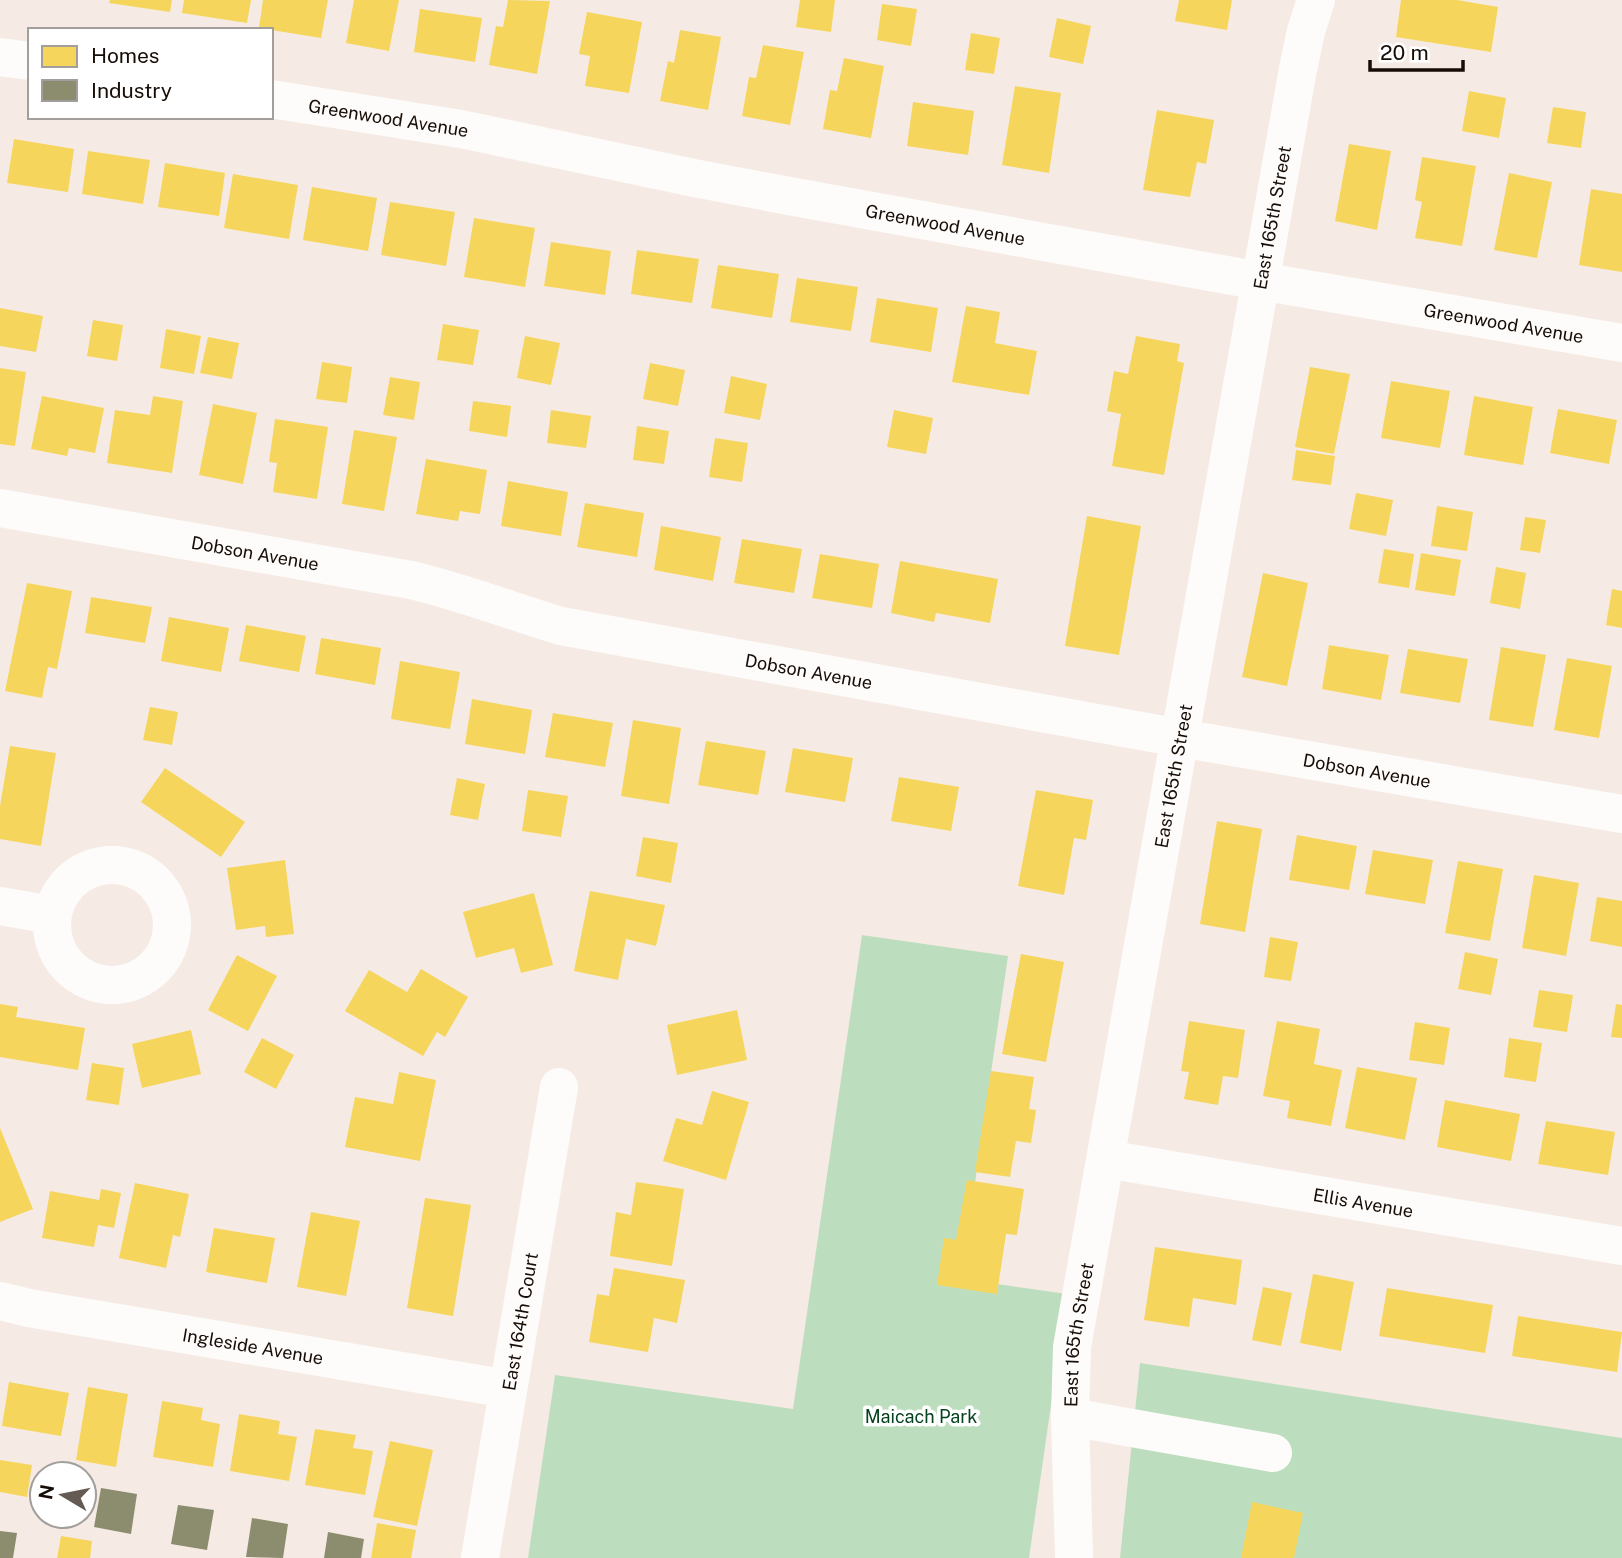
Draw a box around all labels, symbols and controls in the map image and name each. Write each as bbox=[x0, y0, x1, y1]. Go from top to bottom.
legend bbox=[28, 28, 273, 119]
scale bar bbox=[1370, 28, 1463, 72]
text: 20 m bbox=[1380, 40, 1429, 65]
text: Homes bbox=[91, 43, 159, 68]
text: Industry bbox=[91, 78, 172, 103]
street label: Greenwood Avenue bbox=[307, 95, 471, 141]
street label: East 165th Street bbox=[1249, 144, 1295, 291]
street label: Greenwood Avenue bbox=[864, 200, 1027, 249]
street label: Greenwood Avenue bbox=[1422, 299, 1585, 347]
street label: Dobson Avenue bbox=[190, 531, 321, 574]
street label: Dobson Avenue bbox=[743, 649, 874, 693]
street label: East 165th Street bbox=[1150, 702, 1196, 850]
street label: Dobson Avenue bbox=[1302, 749, 1432, 791]
street label: Ellis Avenue bbox=[1312, 1184, 1415, 1221]
street label: East 164th Court bbox=[498, 1251, 542, 1392]
street label: East 165th Street bbox=[1060, 1261, 1097, 1407]
street label: Ingleside Avenue bbox=[181, 1324, 325, 1368]
park label: Maicach Park bbox=[865, 1406, 977, 1427]
north arrow bbox=[28, 1460, 98, 1530]
text: N bbox=[34, 1483, 58, 1501]

